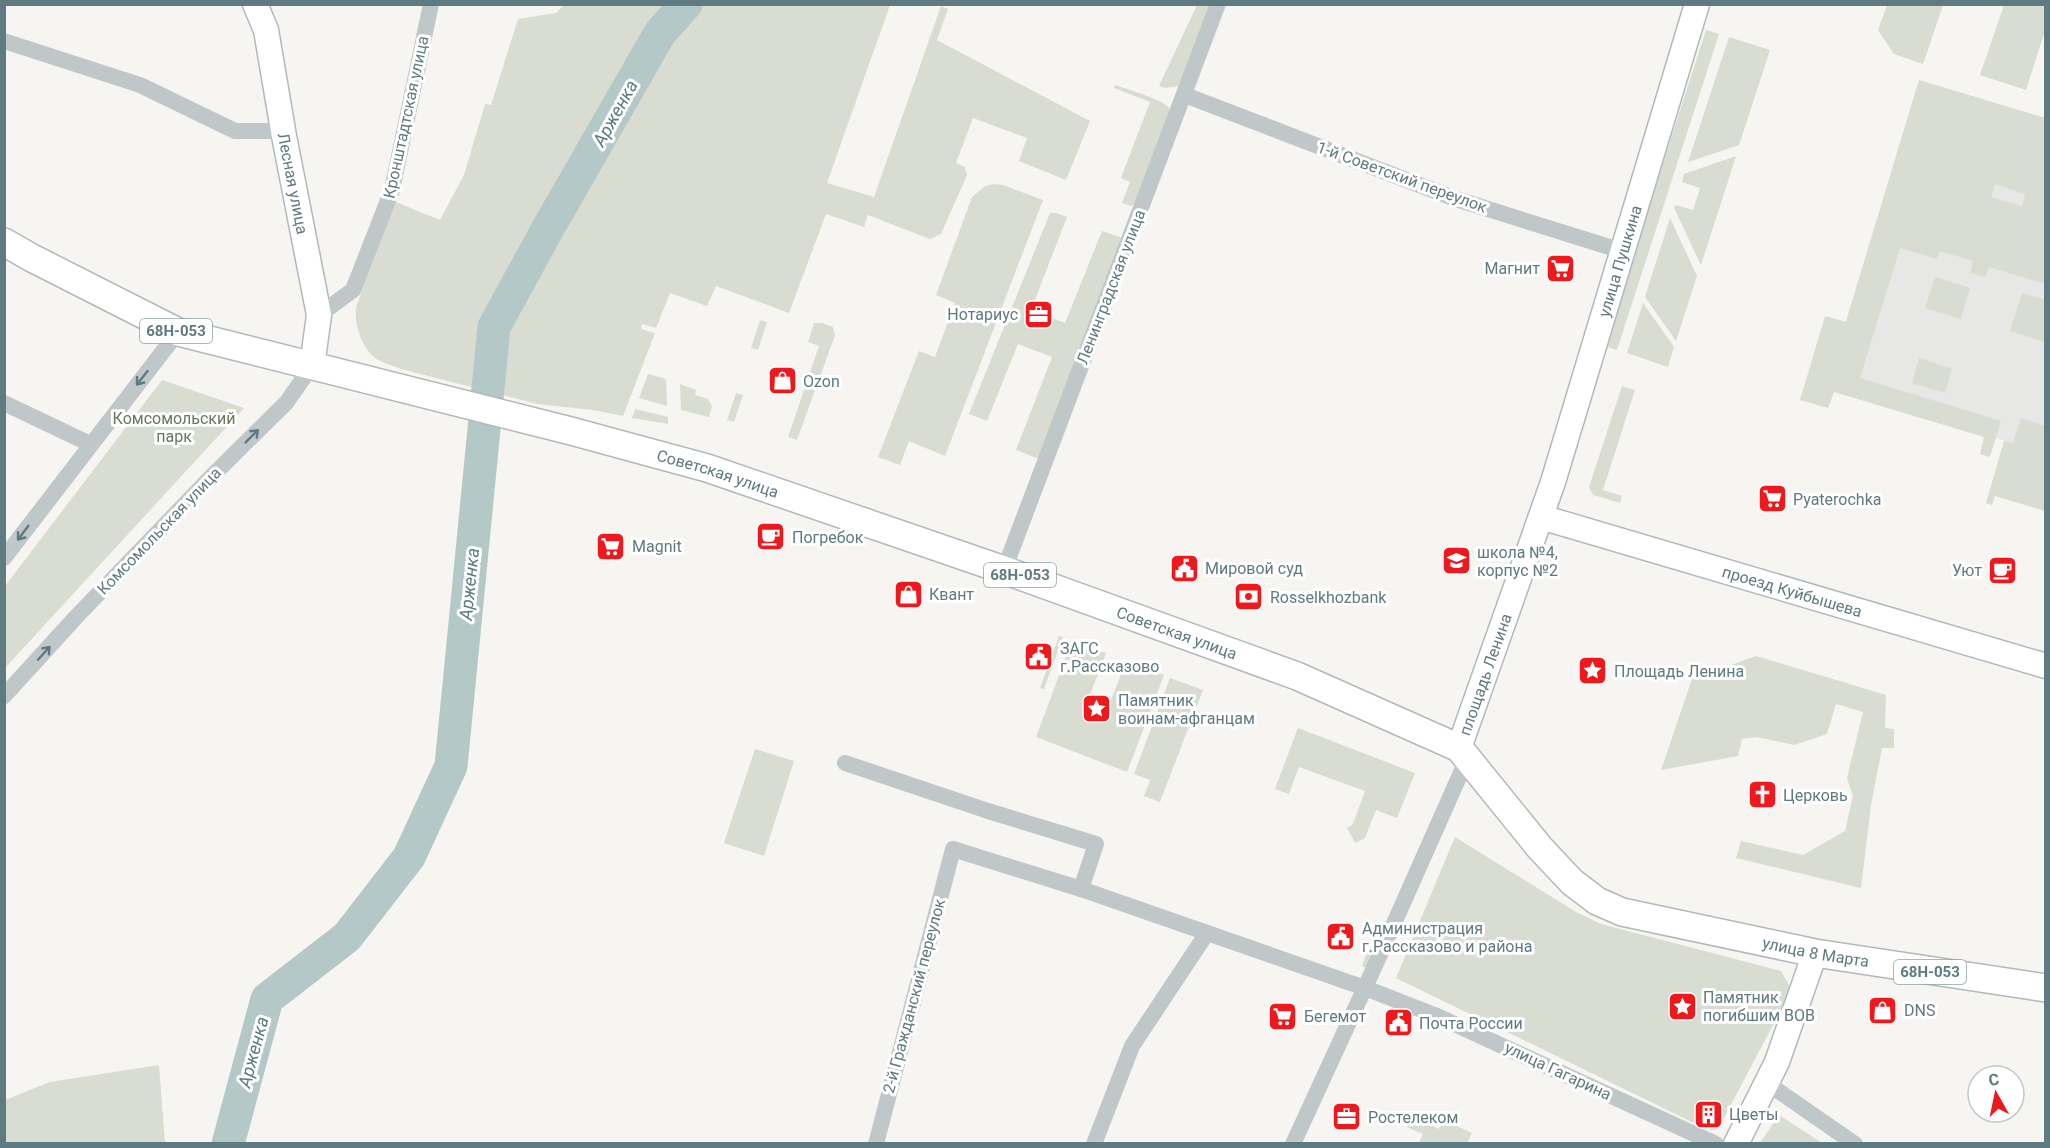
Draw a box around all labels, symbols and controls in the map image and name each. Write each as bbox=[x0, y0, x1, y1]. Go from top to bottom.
street label: Кронштадтская улица bbox=[379, 34, 433, 200]
water label: Арженка bbox=[588, 76, 642, 151]
street label: Лесная улица bbox=[274, 131, 312, 236]
street label: 1-й Советский переулок bbox=[1314, 137, 1490, 217]
street label: улица Пушкина bbox=[1594, 203, 1645, 319]
street label: Ленинградская улица bbox=[1073, 207, 1149, 367]
supermarket icon: Магнит bbox=[1545, 252, 1577, 284]
place label: Магнит bbox=[1484, 259, 1540, 278]
office icon: Нотариус bbox=[1023, 298, 1055, 330]
place label: Нотариус bbox=[947, 305, 1018, 324]
road number: 68Н-053 bbox=[140, 319, 212, 343]
shop icon: Ozon bbox=[766, 365, 798, 397]
one-way arrow bbox=[135, 370, 148, 386]
place label: Ozon bbox=[803, 372, 840, 391]
park label: Комсомольский парк bbox=[113, 409, 235, 446]
one-way arrow bbox=[244, 429, 259, 444]
street label: Советская улица bbox=[655, 445, 781, 501]
street label: Комсомольская улица bbox=[93, 463, 225, 599]
supermarket icon: Pyaterochka bbox=[1756, 483, 1788, 515]
place label: Pyaterochka bbox=[1793, 490, 1881, 509]
cafe icon: Погребок bbox=[755, 521, 787, 553]
one-way arrow bbox=[17, 525, 30, 541]
place label: Погребок bbox=[792, 528, 864, 547]
supermarket icon: Magnit bbox=[595, 530, 627, 562]
place label: Magnit bbox=[632, 537, 682, 556]
place label: школа №4, корпус №2 bbox=[1477, 543, 1558, 580]
school or university icon: школа №4, корпус №2 bbox=[1440, 545, 1472, 577]
water label: Арженка bbox=[455, 547, 483, 622]
public building icon: Мировой суд bbox=[1168, 552, 1200, 584]
cafe icon: Уют bbox=[1987, 554, 2019, 586]
place label: Мировой суд bbox=[1205, 559, 1303, 578]
place label: Уют bbox=[1952, 561, 1982, 580]
street label: проезд Куйбышева bbox=[1720, 562, 1864, 621]
road number: 68Н-053 bbox=[984, 563, 1056, 587]
shop icon: Квант bbox=[892, 578, 924, 610]
bank icon: Rosselkhozbank bbox=[1233, 581, 1265, 613]
place label: Квант bbox=[929, 585, 974, 604]
place label: Rosselkhozbank bbox=[1270, 588, 1387, 607]
street label: Советская улица bbox=[1114, 602, 1240, 663]
street label: площадь Ленина bbox=[1455, 611, 1515, 738]
place label: ЗАГС г.Рассказово bbox=[1060, 639, 1159, 676]
public building icon: ЗАГС г.Рассказово bbox=[1023, 641, 1055, 673]
one-way arrow bbox=[37, 645, 51, 660]
place icon: Площадь Ленина bbox=[1577, 655, 1609, 687]
place label: Площадь Ленина bbox=[1614, 662, 1744, 681]
place label: Памятник воинам-афганцам bbox=[1118, 691, 1255, 728]
place icon: Памятник воинам-афганцам bbox=[1081, 693, 1113, 725]
church icon: Церковь bbox=[1746, 779, 1778, 811]
place label: Церковь bbox=[1783, 786, 1848, 805]
street label: 2-й Гражданский переулок bbox=[879, 896, 949, 1095]
place label: Администрация г.Рассказово и района bbox=[1362, 919, 1532, 956]
public building icon: Администрация г.Рассказово и района bbox=[1325, 921, 1357, 953]
street label: улица 8 Марта bbox=[1761, 933, 1870, 971]
road number: 68Н-053 bbox=[1894, 960, 1966, 984]
place label: Памятник погибшим ВОВ bbox=[1703, 988, 1815, 1025]
place icon: Памятник погибшим ВОВ bbox=[1666, 990, 1698, 1022]
shop icon: DNS bbox=[1867, 994, 1899, 1026]
supermarket icon: Бегемот bbox=[1267, 1000, 1299, 1032]
place label: DNS bbox=[1904, 1001, 1935, 1020]
place label: Бегемот bbox=[1304, 1007, 1366, 1026]
public building icon: Почта России bbox=[1382, 1007, 1414, 1039]
water label: Арженка bbox=[233, 1014, 273, 1091]
place label: Почта России bbox=[1419, 1014, 1523, 1033]
street label: улица Гагарина bbox=[1502, 1038, 1614, 1104]
north arrow bbox=[1966, 1064, 2026, 1124]
text: С bbox=[1987, 1069, 2000, 1090]
building icon: Цветы bbox=[1692, 1098, 1724, 1130]
office icon: Ростелеком bbox=[1331, 1101, 1363, 1133]
place label: Цветы bbox=[1729, 1105, 1778, 1124]
place label: Ростелеком bbox=[1368, 1108, 1458, 1127]

